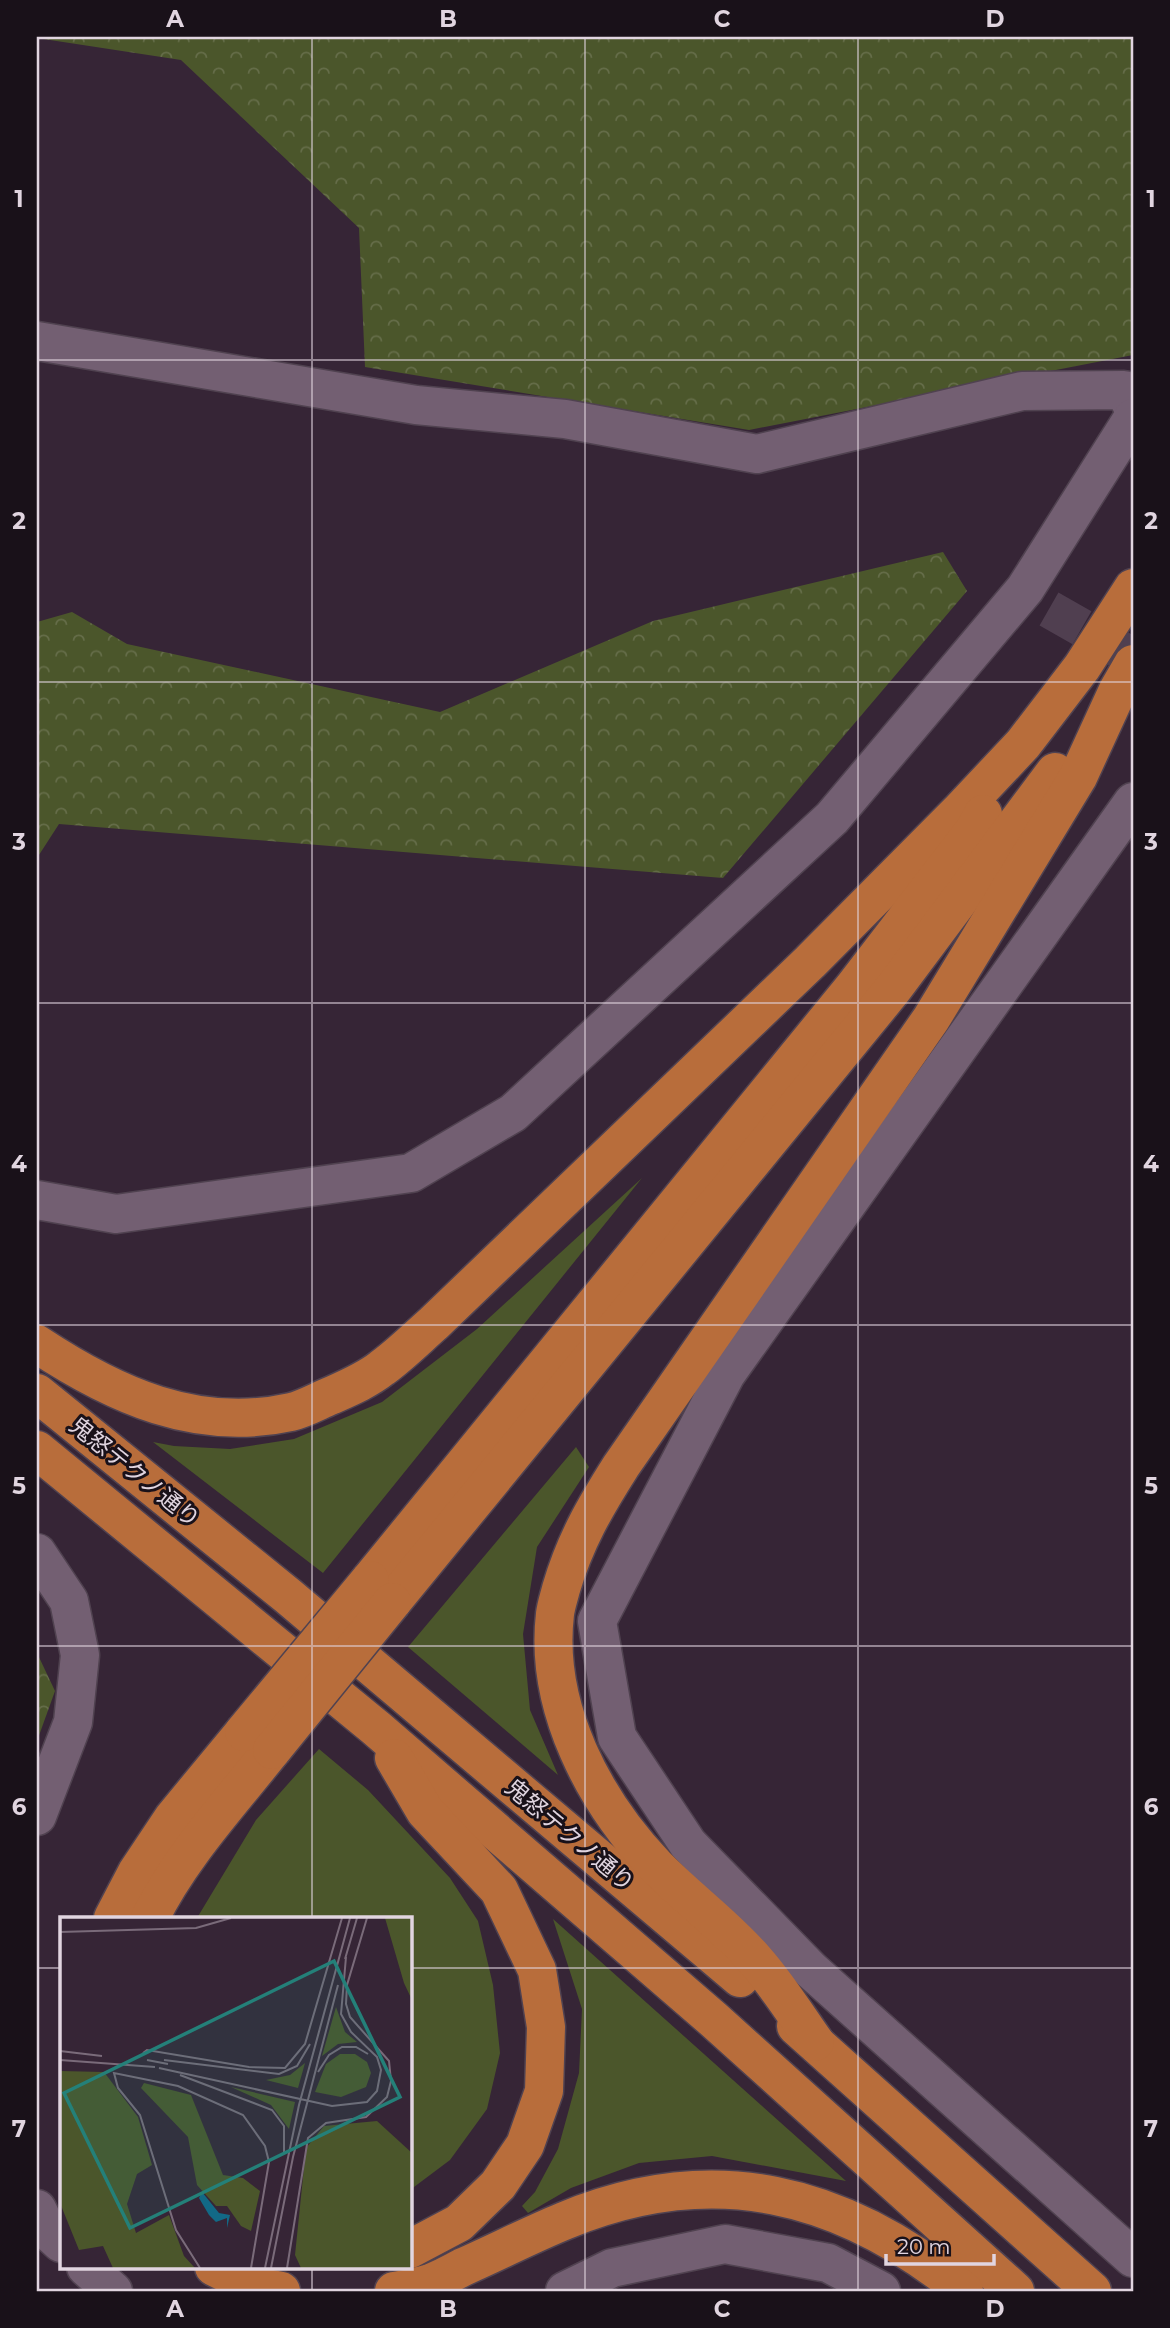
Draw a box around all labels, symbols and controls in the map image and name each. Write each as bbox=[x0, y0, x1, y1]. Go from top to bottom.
text: A bbox=[165, 5, 184, 33]
text: B bbox=[439, 5, 457, 33]
text: C bbox=[714, 5, 731, 33]
text: D bbox=[986, 5, 1005, 33]
text: 1 bbox=[14, 185, 24, 213]
text: 1 bbox=[1146, 185, 1156, 213]
text: 2 bbox=[12, 507, 26, 535]
text: 2 bbox=[1144, 507, 1158, 535]
text: 3 bbox=[11, 828, 26, 856]
text: 3 bbox=[1143, 828, 1158, 856]
text: 4 bbox=[11, 1150, 27, 1178]
text: 4 bbox=[1143, 1150, 1159, 1178]
street label: 鬼怒テクノ通り bbox=[64, 1411, 206, 1533]
text: 5 bbox=[12, 1472, 26, 1500]
text: 5 bbox=[1144, 1472, 1158, 1500]
street label: 鬼怒テクノ通り bbox=[500, 1773, 640, 1897]
text: 6 bbox=[12, 1793, 27, 1821]
text: 6 bbox=[1144, 1793, 1159, 1821]
inset map bbox=[60, 1917, 411, 2268]
text: 7 bbox=[12, 2115, 26, 2143]
text: 7 bbox=[1144, 2115, 1158, 2143]
scale bar bbox=[886, 2223, 995, 2267]
text: 20 m bbox=[897, 2234, 951, 2259]
text: A bbox=[165, 2295, 184, 2323]
text: B bbox=[439, 2295, 457, 2323]
text: C bbox=[714, 2295, 731, 2323]
text: D bbox=[986, 2295, 1005, 2323]

